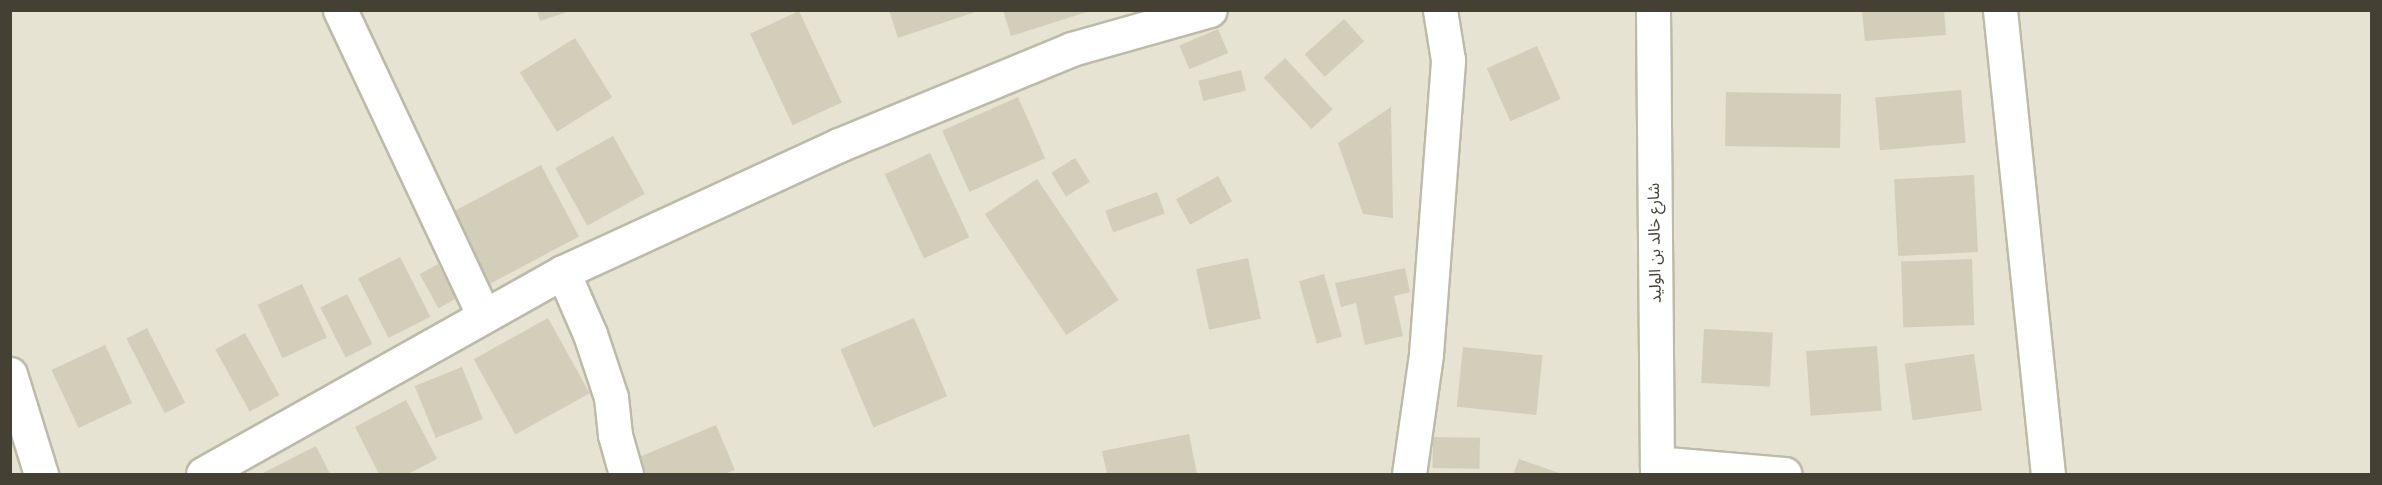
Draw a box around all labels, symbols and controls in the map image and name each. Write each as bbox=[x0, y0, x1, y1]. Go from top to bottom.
street label: شارع خالد بن الوليد bbox=[1644, 183, 1666, 303]

